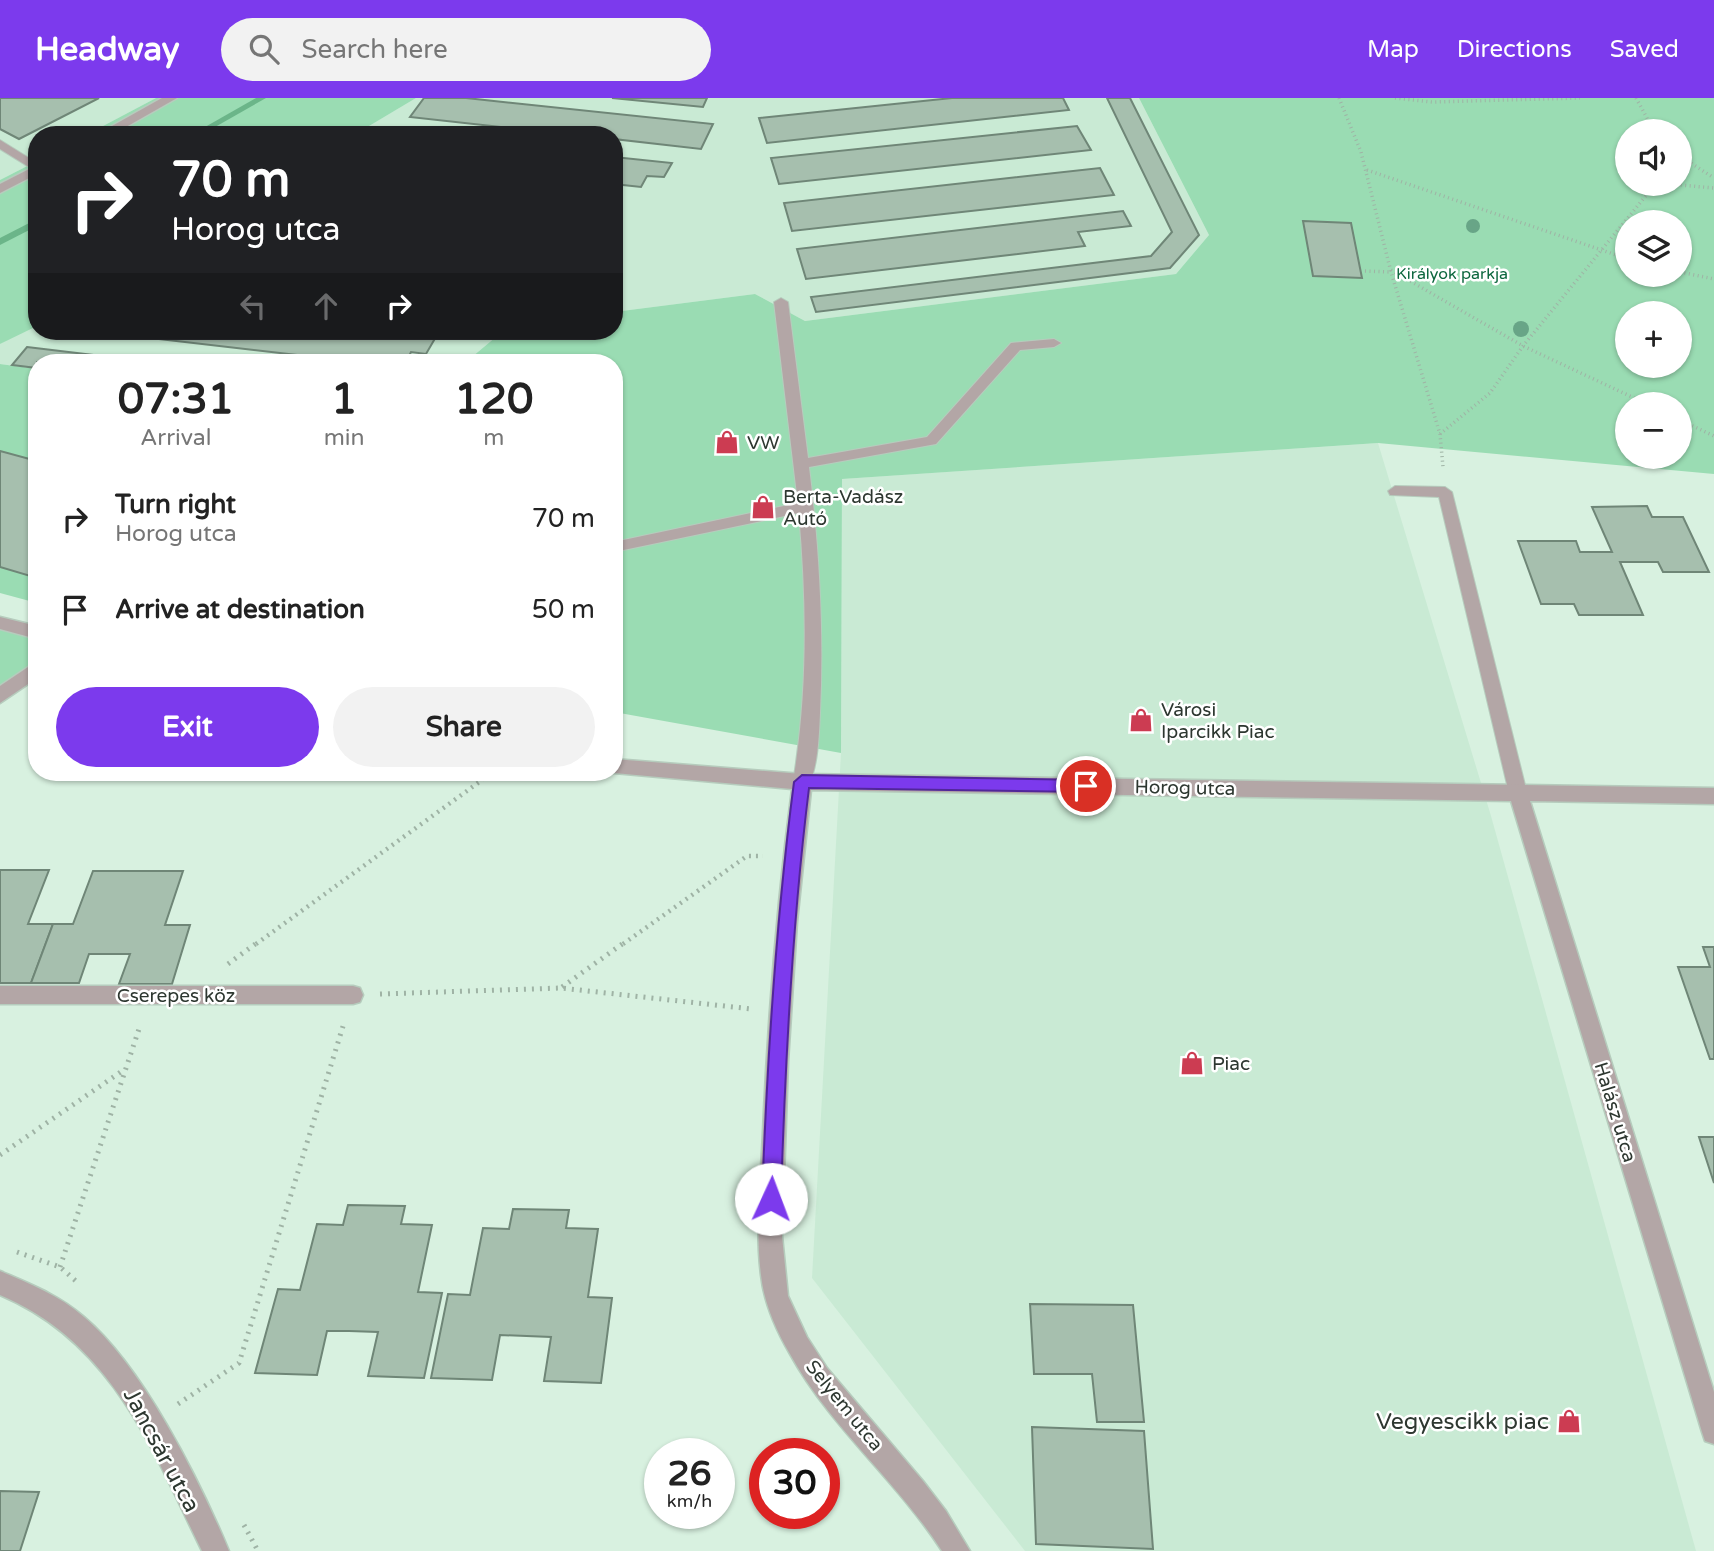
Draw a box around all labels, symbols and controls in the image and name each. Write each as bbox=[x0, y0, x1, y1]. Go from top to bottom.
search box bbox=[221, 18, 711, 81]
text: Headway bbox=[35, 30, 179, 69]
icon: search bbox=[245, 30, 283, 68]
text: Search here bbox=[301, 34, 448, 65]
text: Map bbox=[1367, 35, 1419, 64]
text: Directions bbox=[1457, 35, 1572, 64]
text: Saved bbox=[1610, 35, 1679, 64]
map controls bbox=[1615, 119, 1692, 469]
button: sound bbox=[1615, 119, 1692, 196]
text: 70 m bbox=[171, 151, 290, 210]
icon: right bbox=[56, 154, 147, 245]
button: layers bbox=[1615, 210, 1692, 287]
text: Horog utca bbox=[171, 211, 340, 249]
park label: Királyok parkja bbox=[1396, 264, 1508, 284]
icon: left bbox=[234, 287, 272, 325]
icon: ahead bbox=[307, 287, 345, 325]
icon: right bbox=[380, 287, 418, 325]
button: + bbox=[1615, 301, 1692, 378]
text: 07:31 bbox=[118, 374, 234, 425]
text: 1 bbox=[331, 374, 357, 425]
text: 120 bbox=[454, 374, 533, 425]
button: − bbox=[1615, 392, 1692, 469]
text: Arrival bbox=[140, 424, 211, 452]
text: min bbox=[324, 424, 365, 452]
text: m bbox=[483, 424, 504, 452]
shop icon: VW bbox=[713, 428, 741, 456]
place label: VW bbox=[747, 432, 779, 454]
place label: Berta-Vadász Autó bbox=[783, 486, 903, 530]
text: Turn right bbox=[115, 489, 236, 520]
shop icon: Berta-Vadász Autó bbox=[749, 493, 777, 521]
icon: right bbox=[56, 500, 94, 538]
text: 70 m bbox=[532, 503, 595, 534]
text: Horog utca bbox=[115, 520, 237, 548]
icon: arrive bbox=[56, 591, 94, 629]
text: Arrive at destination bbox=[115, 594, 365, 625]
text: 50 m bbox=[532, 594, 595, 625]
button: Exit bbox=[56, 687, 319, 767]
button: Share bbox=[333, 687, 595, 767]
place label: Városi Iparcikk Piac bbox=[1161, 699, 1275, 743]
shop icon: Városi Iparcikk Piac bbox=[1127, 706, 1155, 734]
pin bbox=[1056, 756, 1116, 816]
icon: arrive bbox=[1067, 767, 1105, 805]
street label: Horog utca bbox=[1134, 776, 1235, 800]
street label: Cserepes köz bbox=[117, 985, 235, 1007]
shop icon: Piac bbox=[1178, 1049, 1206, 1077]
place label: Piac bbox=[1212, 1053, 1250, 1075]
street label: Halász utca bbox=[1589, 1060, 1641, 1165]
position arrow bbox=[734, 1162, 808, 1236]
street label: Selyem utca bbox=[801, 1356, 887, 1455]
street label: Jancsár utca bbox=[117, 1384, 206, 1517]
shop icon: Vegyescikk piac bbox=[1555, 1407, 1583, 1435]
place label: Vegyescikk piac bbox=[1376, 1408, 1549, 1436]
speed limit sign: 30 bbox=[749, 1438, 840, 1529]
text: 26 bbox=[668, 1453, 711, 1495]
text: km/h bbox=[667, 1490, 712, 1512]

